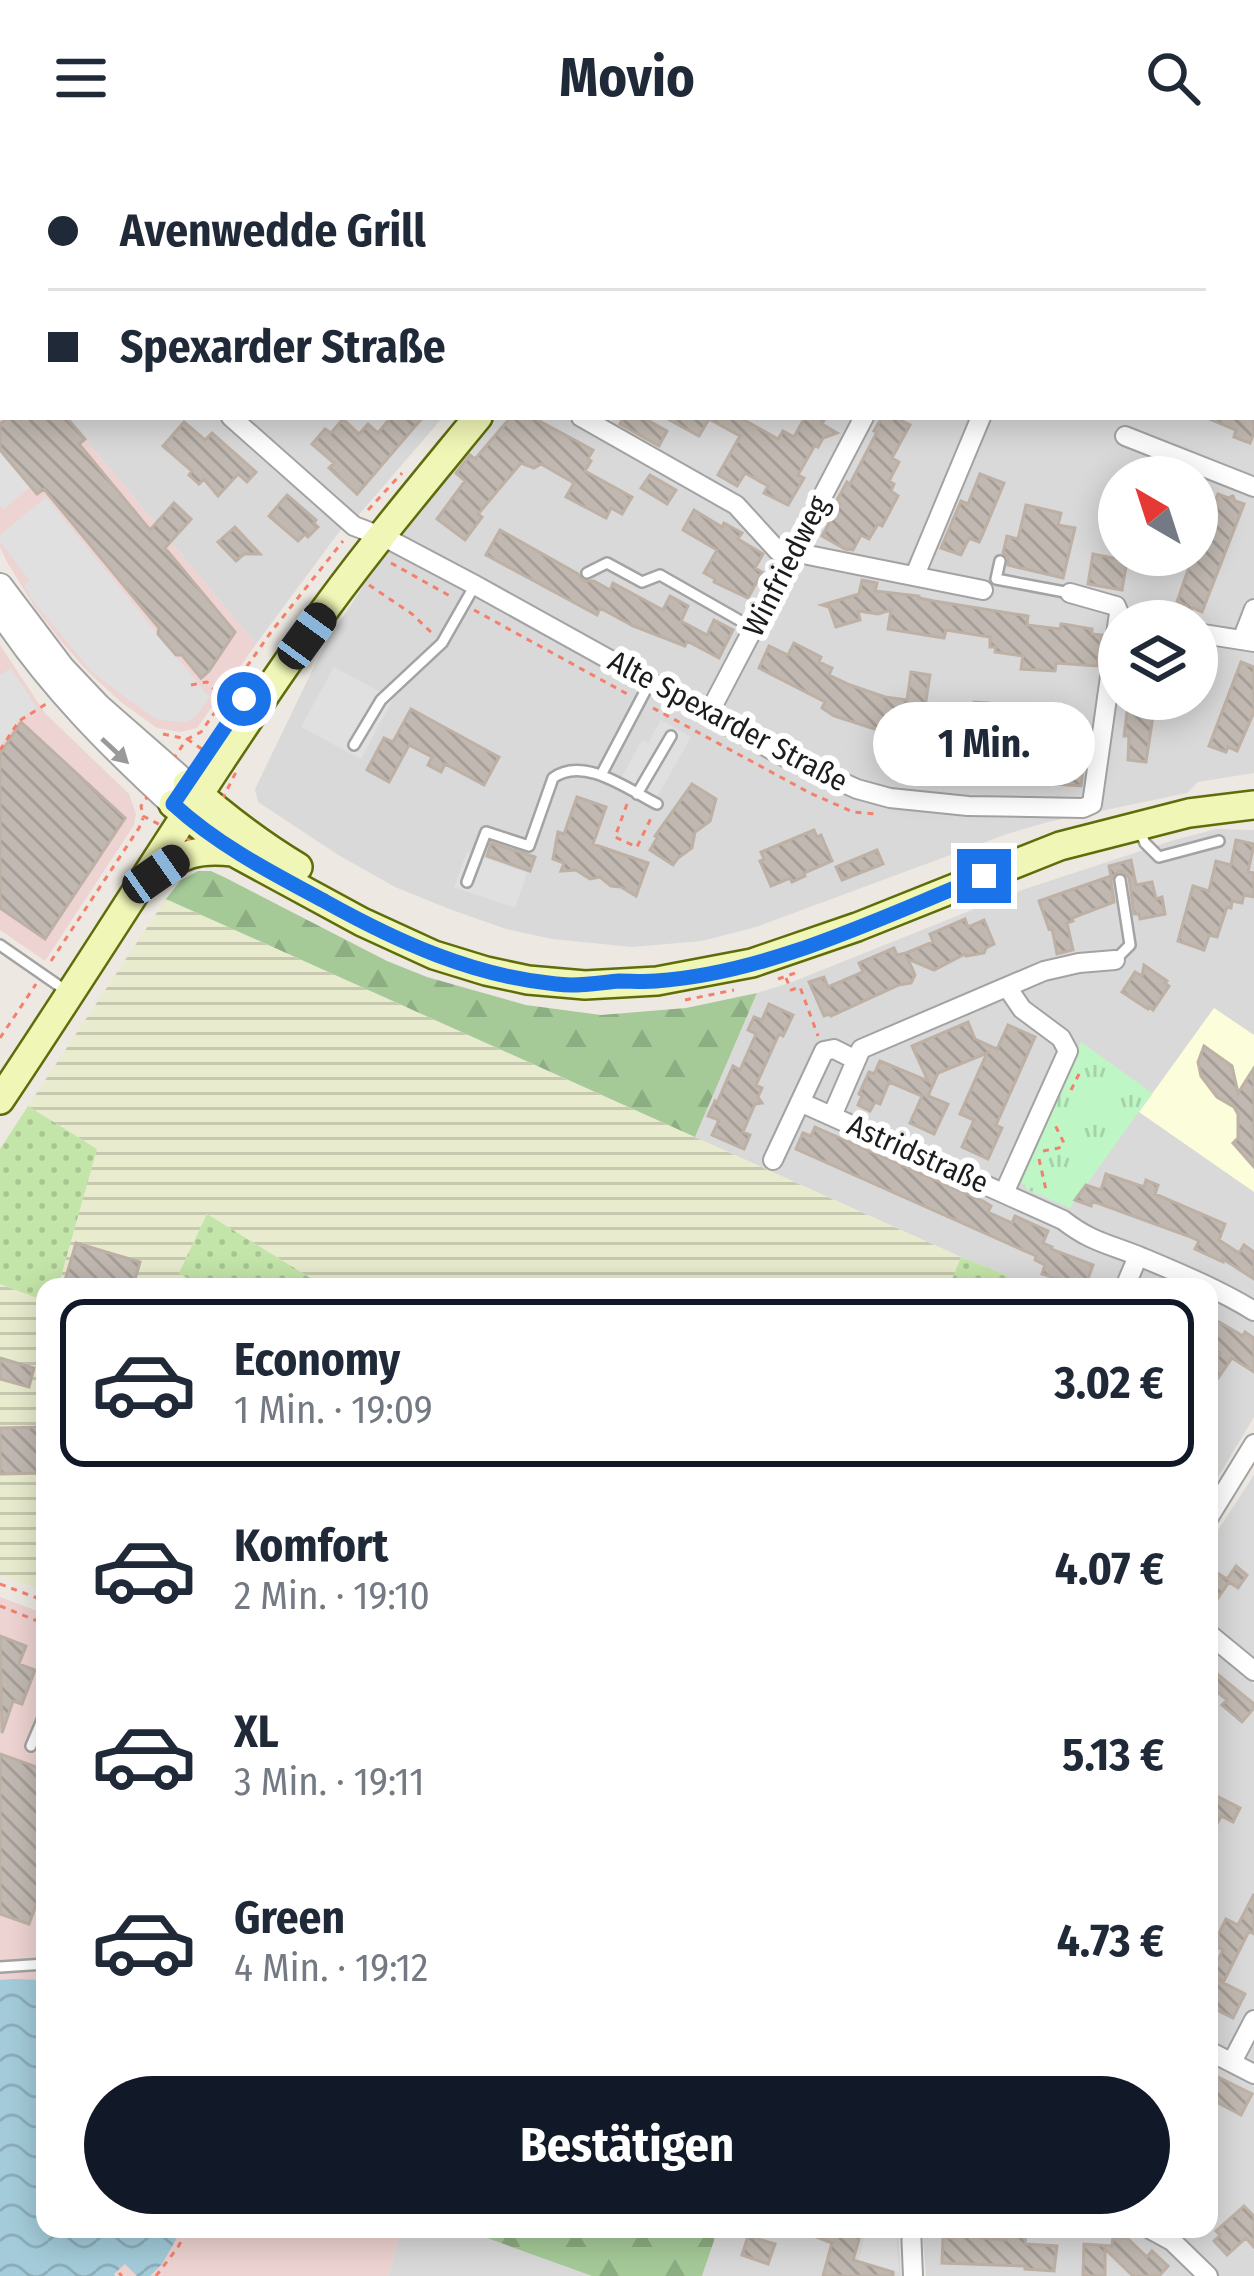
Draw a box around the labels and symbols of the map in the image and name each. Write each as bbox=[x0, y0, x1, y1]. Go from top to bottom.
north arrow bbox=[1098, 456, 1218, 576]
street label: Winfriedweg bbox=[735, 489, 837, 642]
car bbox=[271, 596, 343, 676]
street label: Alte Spexarder Straße bbox=[602, 643, 854, 799]
route start bbox=[217, 672, 271, 726]
callout: 1 Min. bbox=[873, 702, 1095, 786]
one-way arrow bbox=[101, 736, 130, 764]
car bbox=[116, 839, 196, 909]
route end bbox=[957, 849, 1011, 903]
street label: Astridstraße bbox=[842, 1107, 994, 1201]

